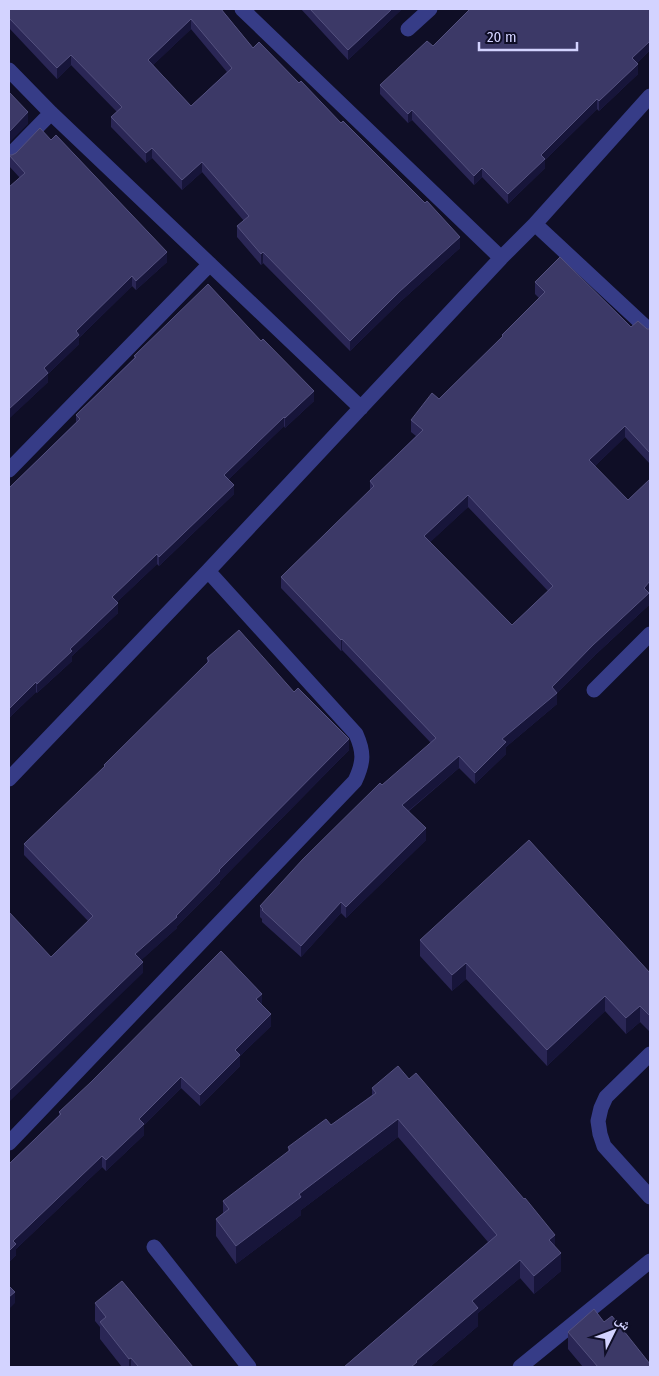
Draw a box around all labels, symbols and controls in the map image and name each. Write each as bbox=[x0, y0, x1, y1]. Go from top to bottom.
scale bar bbox=[479, 20, 576, 52]
text: 20 m bbox=[487, 28, 517, 46]
north arrow bbox=[589, 1306, 639, 1356]
text: ش bbox=[612, 1311, 635, 1334]

